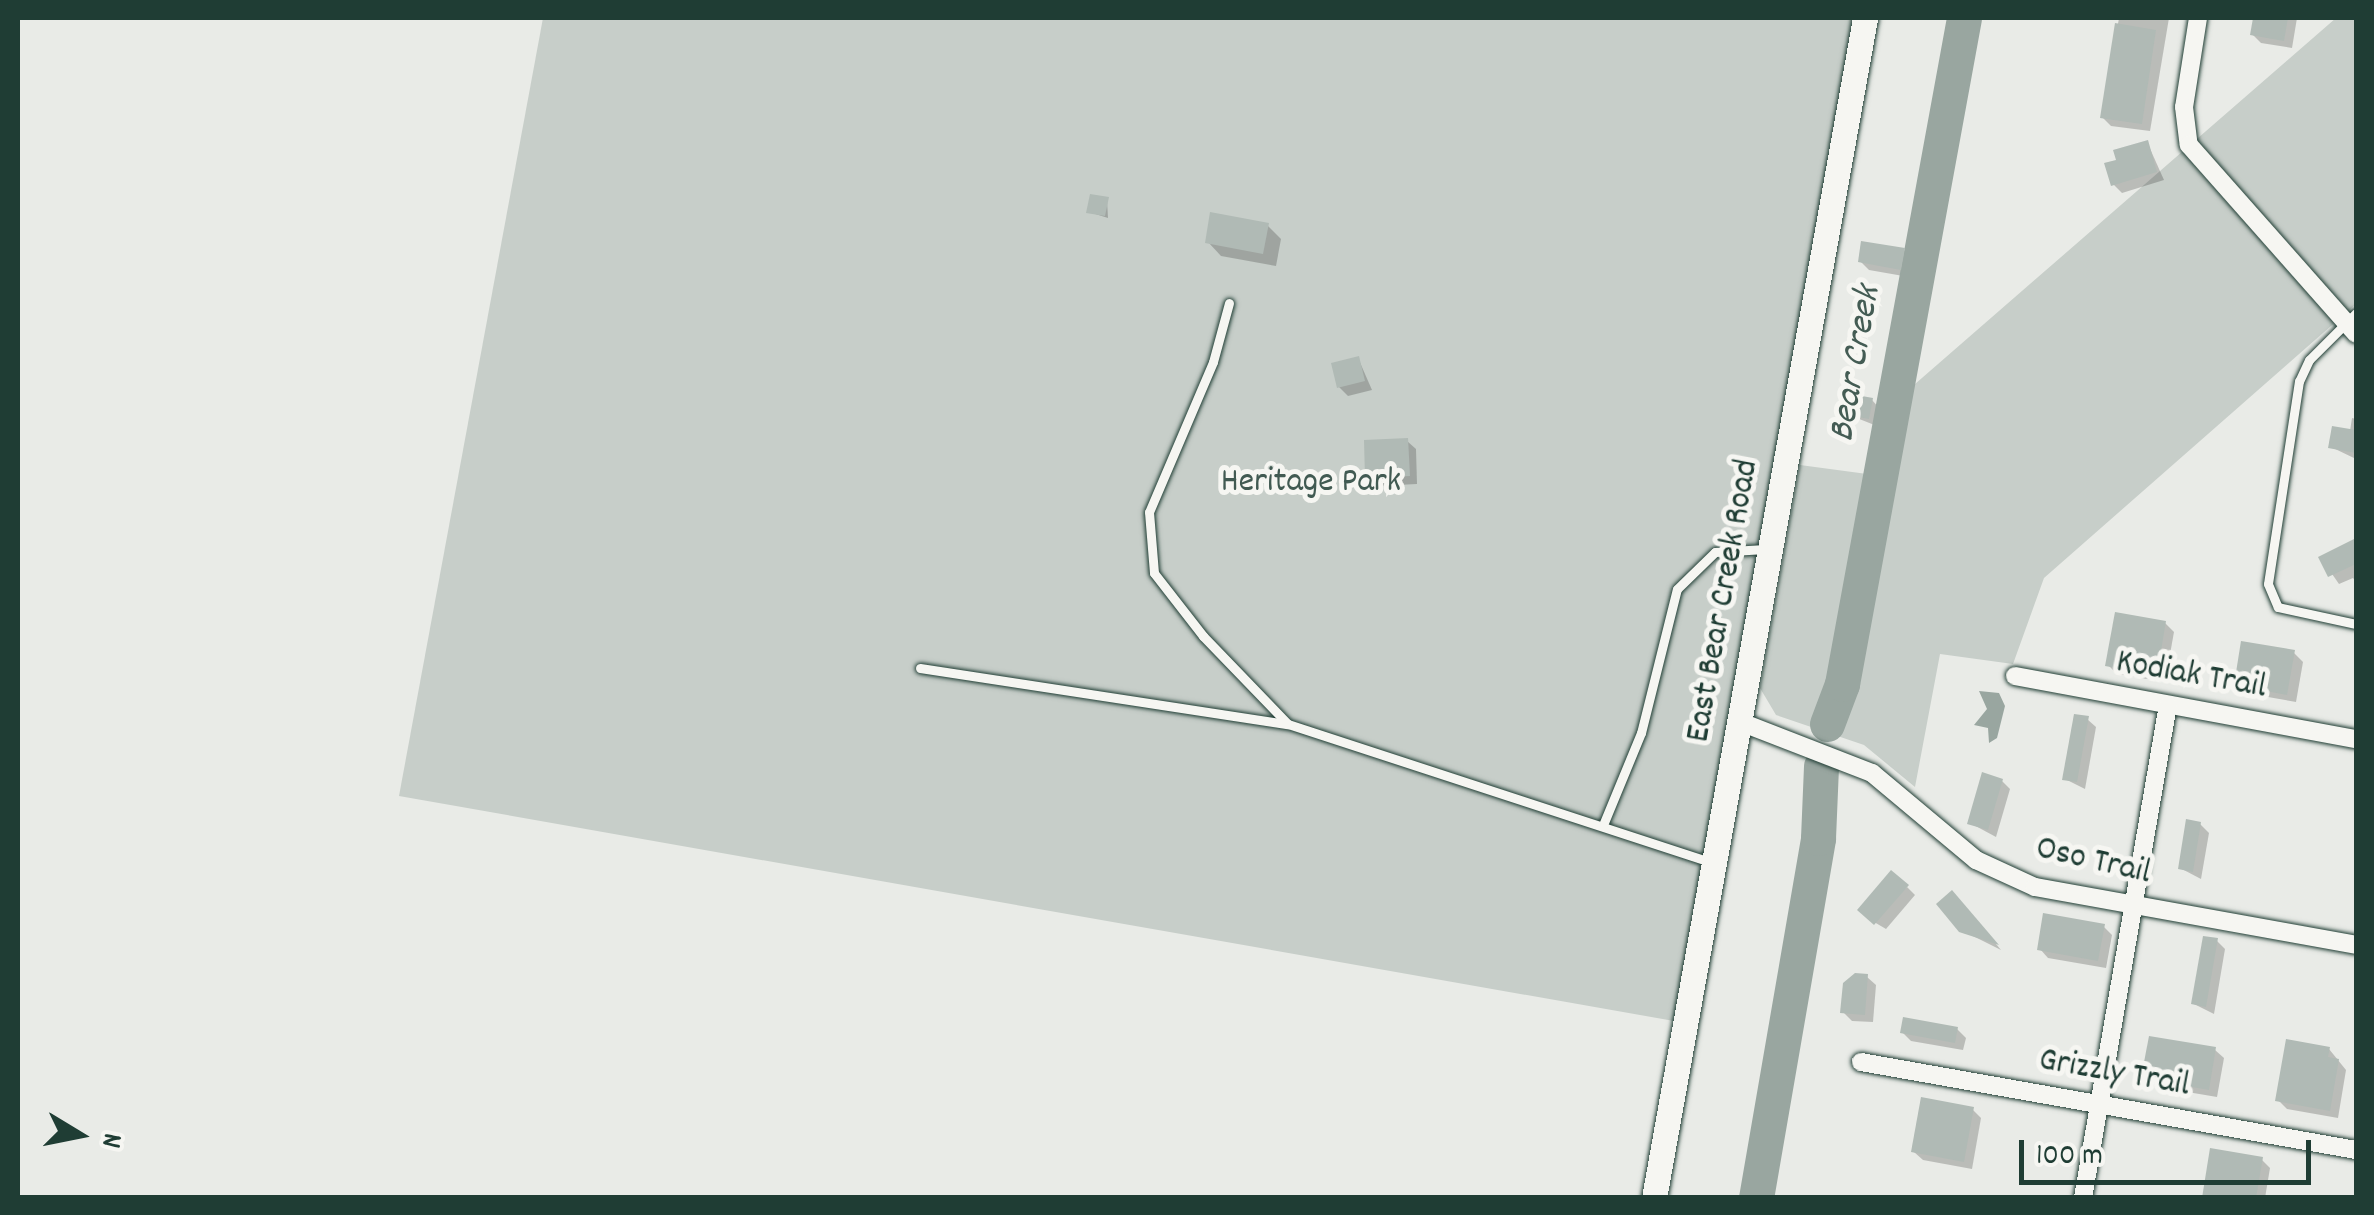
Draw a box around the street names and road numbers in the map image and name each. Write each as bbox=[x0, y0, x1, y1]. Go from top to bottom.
street label: East Bear Creek Road bbox=[1678, 456, 1770, 746]
street label: Kodiak Trail bbox=[2113, 642, 2269, 710]
street label: Oso Trail bbox=[2031, 828, 2155, 896]
street label: Grizzly Trail bbox=[2035, 1040, 2193, 1108]

